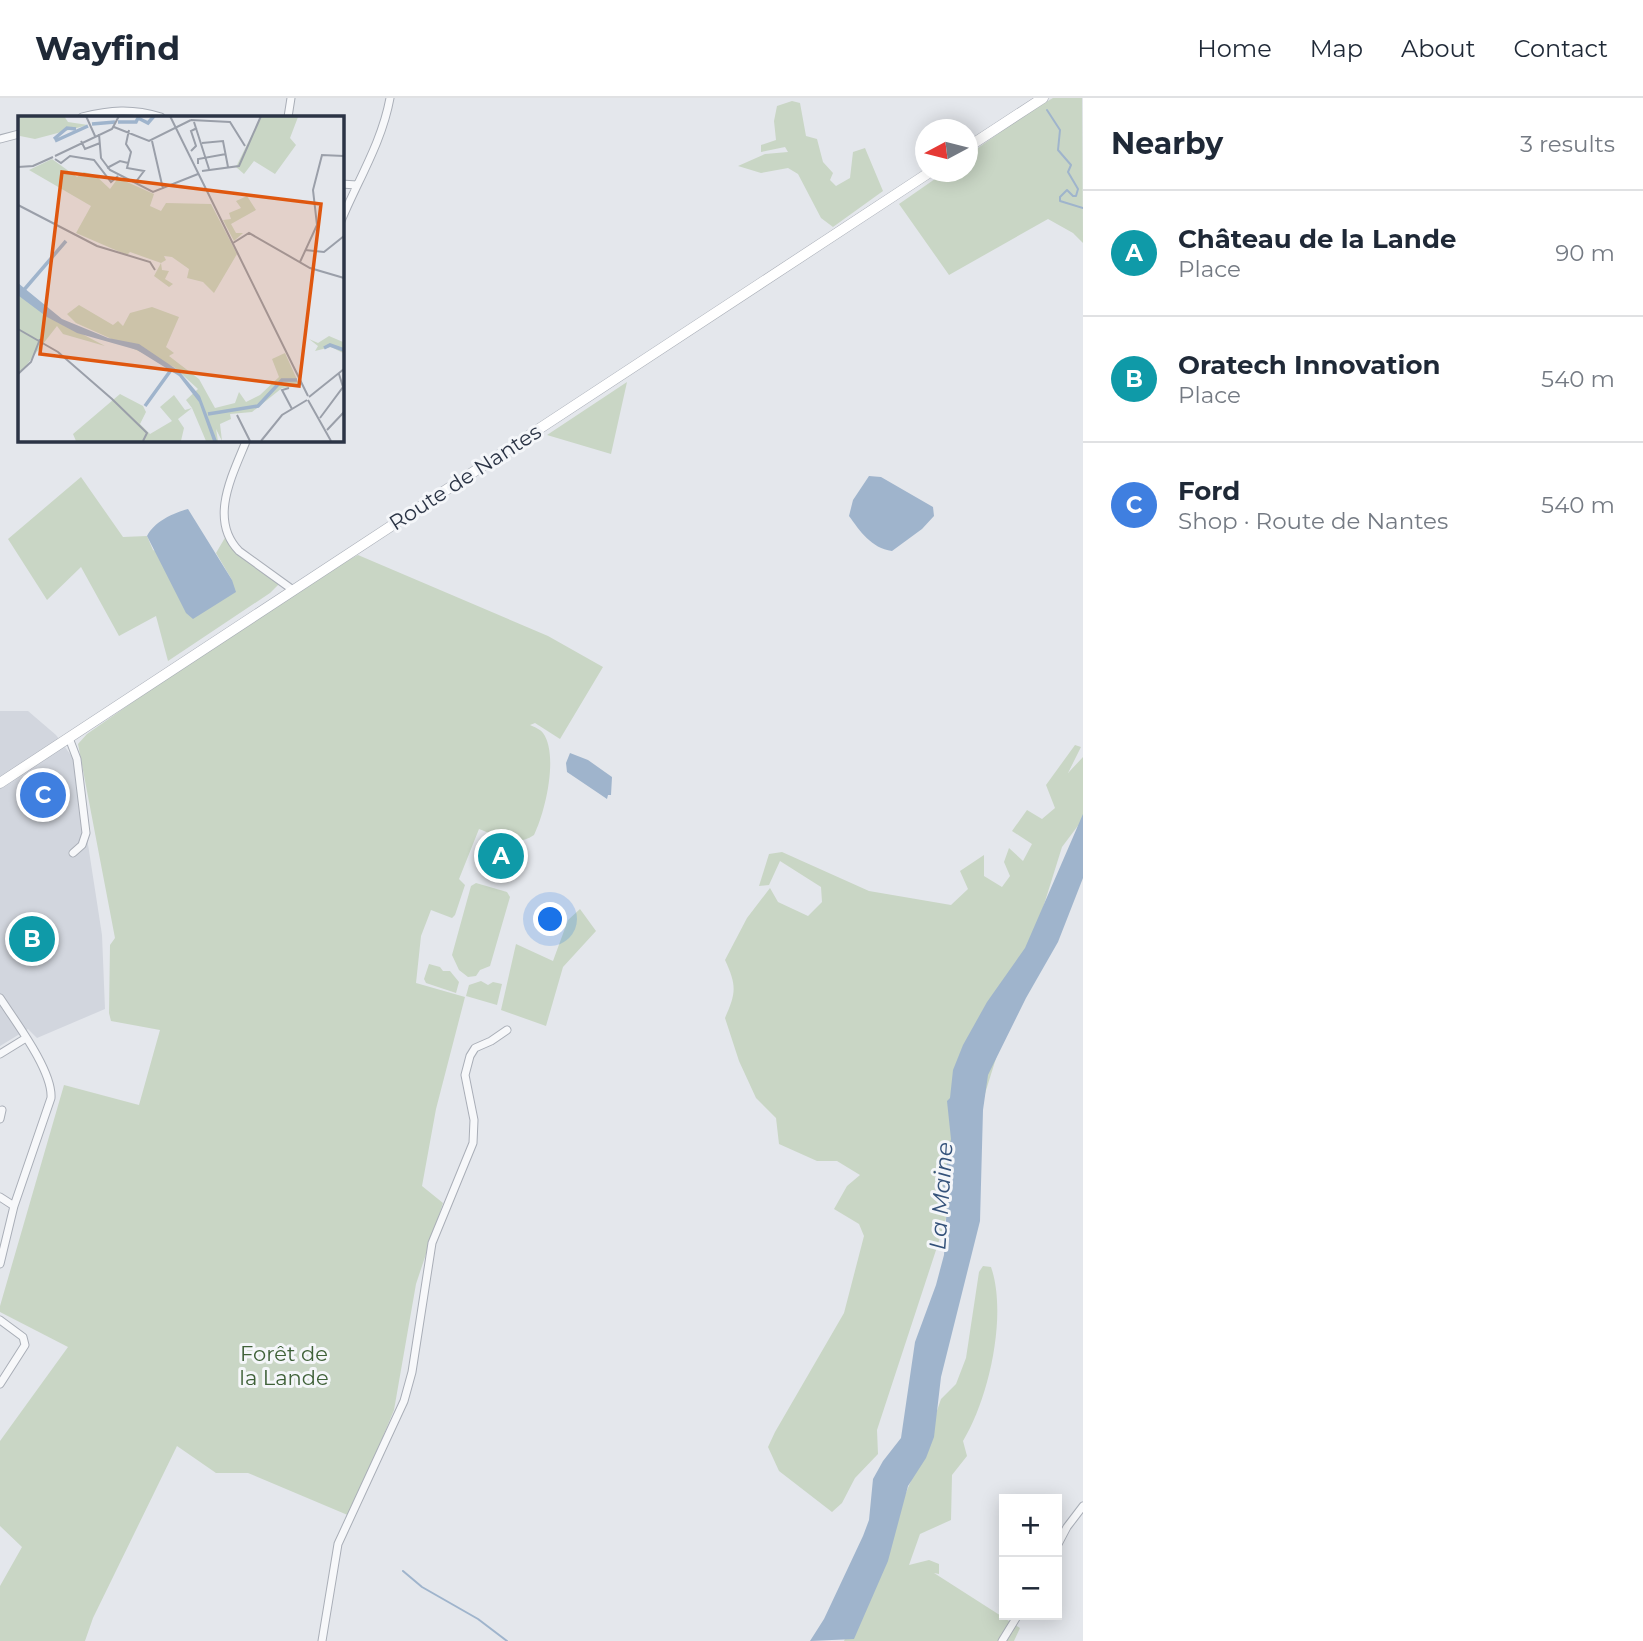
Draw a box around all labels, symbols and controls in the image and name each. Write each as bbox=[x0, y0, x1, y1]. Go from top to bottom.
text: Wayfind bbox=[35, 28, 180, 68]
text: Home bbox=[1197, 34, 1272, 63]
text: Map bbox=[1310, 34, 1363, 63]
text: About bbox=[1401, 34, 1475, 63]
text: Contact bbox=[1513, 34, 1608, 63]
inset map bbox=[18, 116, 343, 441]
north arrow bbox=[915, 119, 978, 182]
text: Nearby bbox=[1111, 125, 1223, 162]
text: 3 results bbox=[1520, 130, 1615, 158]
text: Château de la Lande bbox=[1178, 223, 1456, 255]
text: A bbox=[1125, 239, 1143, 267]
text: 90 m bbox=[1555, 239, 1615, 267]
text: Place bbox=[1178, 255, 1241, 283]
text: Oratech Innovation bbox=[1178, 349, 1440, 381]
text: B bbox=[1125, 365, 1143, 393]
text: 540 m bbox=[1541, 365, 1615, 393]
text: Place bbox=[1178, 381, 1241, 409]
street label: Route de Nantes bbox=[384, 419, 546, 535]
text: Ford bbox=[1178, 475, 1240, 507]
text: C bbox=[1126, 491, 1142, 519]
text: 540 m bbox=[1541, 491, 1615, 519]
text: Shop · Route de Nantes bbox=[1178, 507, 1448, 535]
pin: C bbox=[20, 769, 66, 821]
pin: A bbox=[478, 830, 524, 882]
your location bbox=[533, 902, 567, 936]
pin: B bbox=[9, 913, 55, 965]
water label: La Maine bbox=[923, 1141, 959, 1251]
park label: Forêt de la Lande bbox=[239, 1341, 329, 1390]
map controls bbox=[999, 1494, 1062, 1620]
button: + bbox=[999, 1494, 1062, 1557]
button: − bbox=[999, 1557, 1062, 1620]

